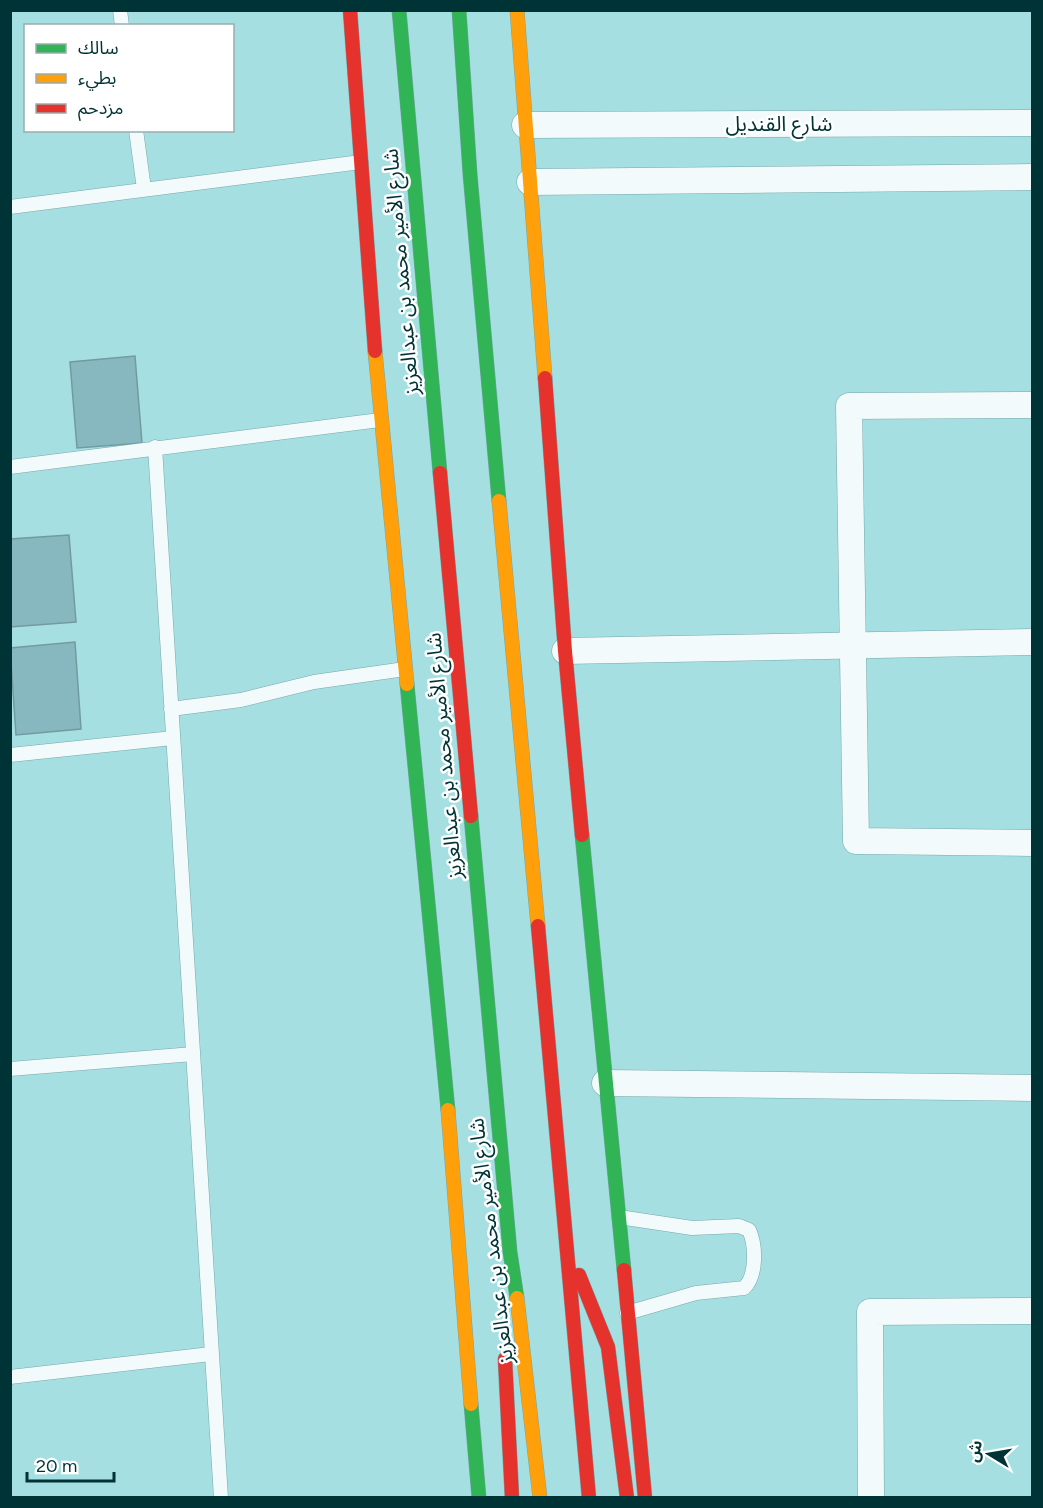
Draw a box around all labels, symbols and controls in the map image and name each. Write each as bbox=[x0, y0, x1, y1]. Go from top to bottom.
legend bbox=[24, 24, 234, 132]
text: سالك bbox=[78, 37, 119, 59]
text: بطيء bbox=[78, 67, 116, 91]
text: مزدحم bbox=[78, 97, 123, 121]
street label: شارع القنديل bbox=[726, 111, 832, 139]
street label: شارع الأمير محمد بن عبدالعزيز bbox=[377, 147, 427, 397]
street label: شارع الأمير محمد بن عبدالعزيز bbox=[420, 631, 470, 881]
street label: شارع الأمير محمد بن عبدالعزيز bbox=[463, 1116, 521, 1366]
north arrow bbox=[959, 1424, 1019, 1484]
text: ش bbox=[963, 1439, 986, 1464]
scale bar bbox=[27, 1445, 114, 1483]
text: 20 m bbox=[36, 1455, 77, 1477]

